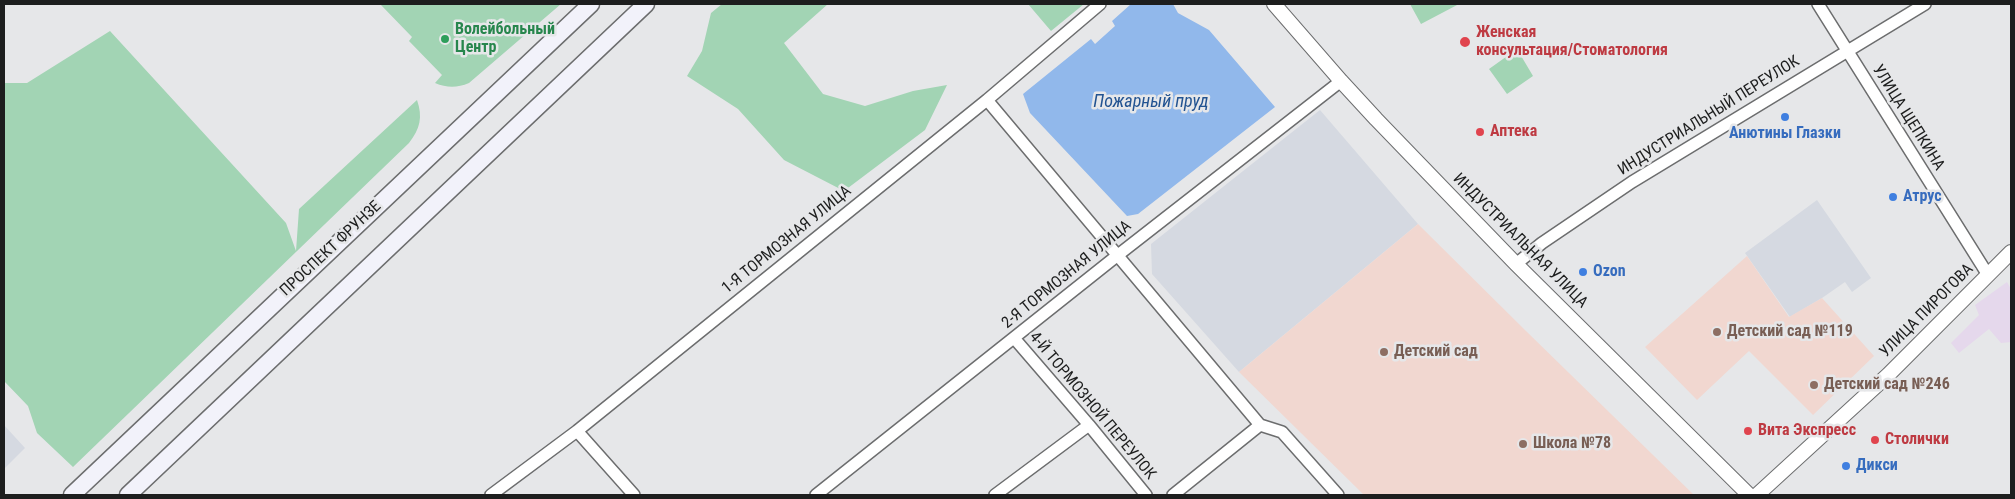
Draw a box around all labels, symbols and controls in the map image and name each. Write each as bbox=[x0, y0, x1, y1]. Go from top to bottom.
place label: Волейбольный Центр bbox=[455, 20, 555, 58]
place label: Женская консультация/Стоматология bbox=[1476, 23, 1668, 61]
marker: Волейбольный Центр bbox=[439, 33, 451, 45]
marker: Женская консультация/Стоматология bbox=[1458, 35, 1472, 49]
street label: ИНДУСТРИАЛЬНЫЙ ПЕРЕУЛОК bbox=[1615, 52, 1803, 180]
street label: УЛИЦА ЩЕПКИНА bbox=[1868, 62, 1948, 174]
water label: Пожарный пруд bbox=[1093, 91, 1209, 113]
marker: Анютины Глазки bbox=[1779, 111, 1791, 123]
place label: Аптека bbox=[1490, 122, 1537, 142]
place label: Анютины Глазки bbox=[1729, 124, 1841, 144]
marker: Аптека bbox=[1474, 126, 1486, 138]
street label: ИНДУСТРИАЛЬНАЯ УЛИЦА bbox=[1449, 170, 1591, 312]
street label: 1-Я ТОРМОЗНАЯ УЛИЦА bbox=[718, 182, 856, 298]
place label: Атрус bbox=[1903, 187, 1942, 207]
marker: Атрус bbox=[1887, 191, 1899, 203]
street label: ПРОСПЕКТ ФРУНЗЕ bbox=[277, 197, 385, 301]
street label: 2-Я ТОРМОЗНАЯ УЛИЦА bbox=[998, 217, 1136, 333]
street label: УЛИЦА ПИРОГОВА bbox=[1876, 260, 1978, 362]
place label: Ozon bbox=[1593, 262, 1626, 282]
marker: Ozon bbox=[1577, 266, 1589, 278]
place label: Детский сад №119 bbox=[1727, 322, 1853, 342]
marker: Детский сад №119 bbox=[1711, 326, 1723, 338]
street label: 4-Й ТОРМОЗНОЙ ПЕРЕУЛОК bbox=[1025, 328, 1159, 484]
place label: Детский сад bbox=[1394, 342, 1478, 362]
marker: Детский сад bbox=[1378, 346, 1390, 358]
place label: Детский сад №246 bbox=[1824, 375, 1950, 395]
marker: Детский сад №246 bbox=[1808, 379, 1820, 391]
place label: Вита Экспресс bbox=[1758, 421, 1856, 441]
marker: Вита Экспресс bbox=[1742, 425, 1754, 437]
place label: Столички bbox=[1885, 430, 1949, 450]
place label: Школа №78 bbox=[1533, 434, 1611, 454]
marker: Столички bbox=[1869, 434, 1881, 446]
marker: Школа №78 bbox=[1517, 438, 1529, 450]
place label: Дикси bbox=[1856, 456, 1898, 476]
marker: Дикси bbox=[1840, 460, 1852, 472]

